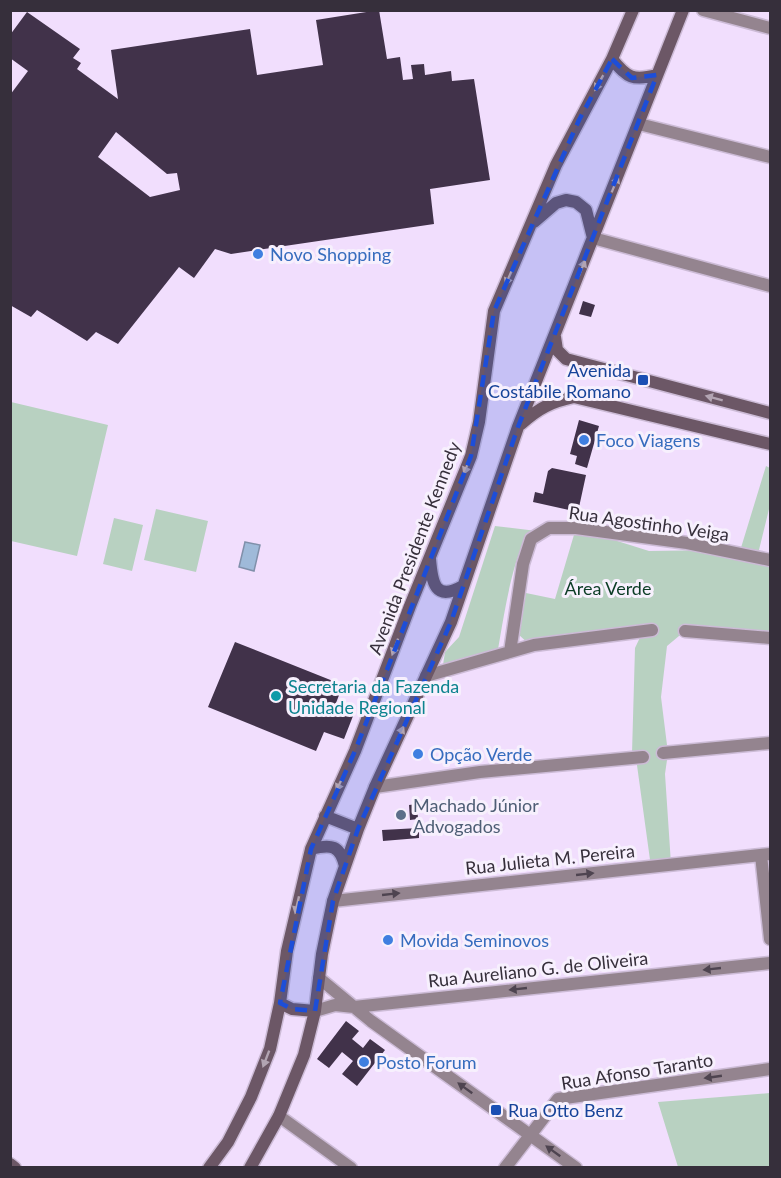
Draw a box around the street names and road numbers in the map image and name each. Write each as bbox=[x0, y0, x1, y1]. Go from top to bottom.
street label: Avenida Presidente Kennedy bbox=[363, 438, 465, 658]
street label: Rua Agostinho Veiga bbox=[567, 501, 731, 545]
street label: Rua Julieta M. Pereira bbox=[464, 839, 636, 879]
street label: Rua Aureliano G. de Oliveira bbox=[427, 947, 649, 991]
street label: Rua Afonso Taranto bbox=[560, 1048, 714, 1094]

